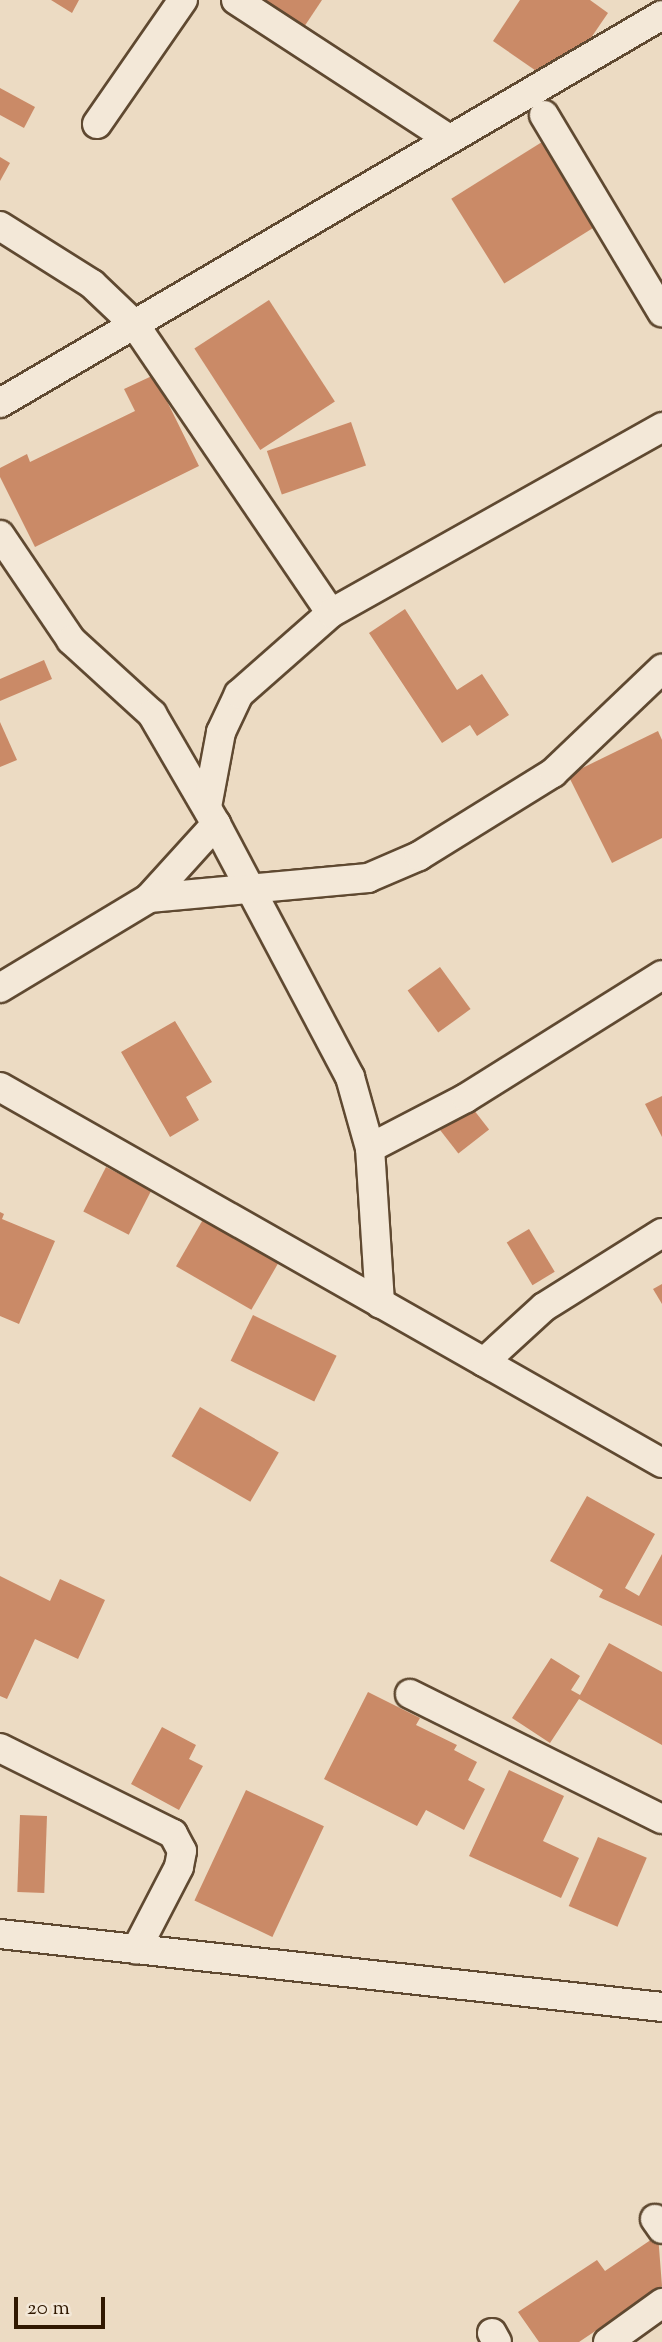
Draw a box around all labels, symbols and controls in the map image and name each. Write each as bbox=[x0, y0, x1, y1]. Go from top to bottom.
scale bar bbox=[18, 2282, 108, 2326]
text: 20 m bbox=[27, 2294, 70, 2324]

